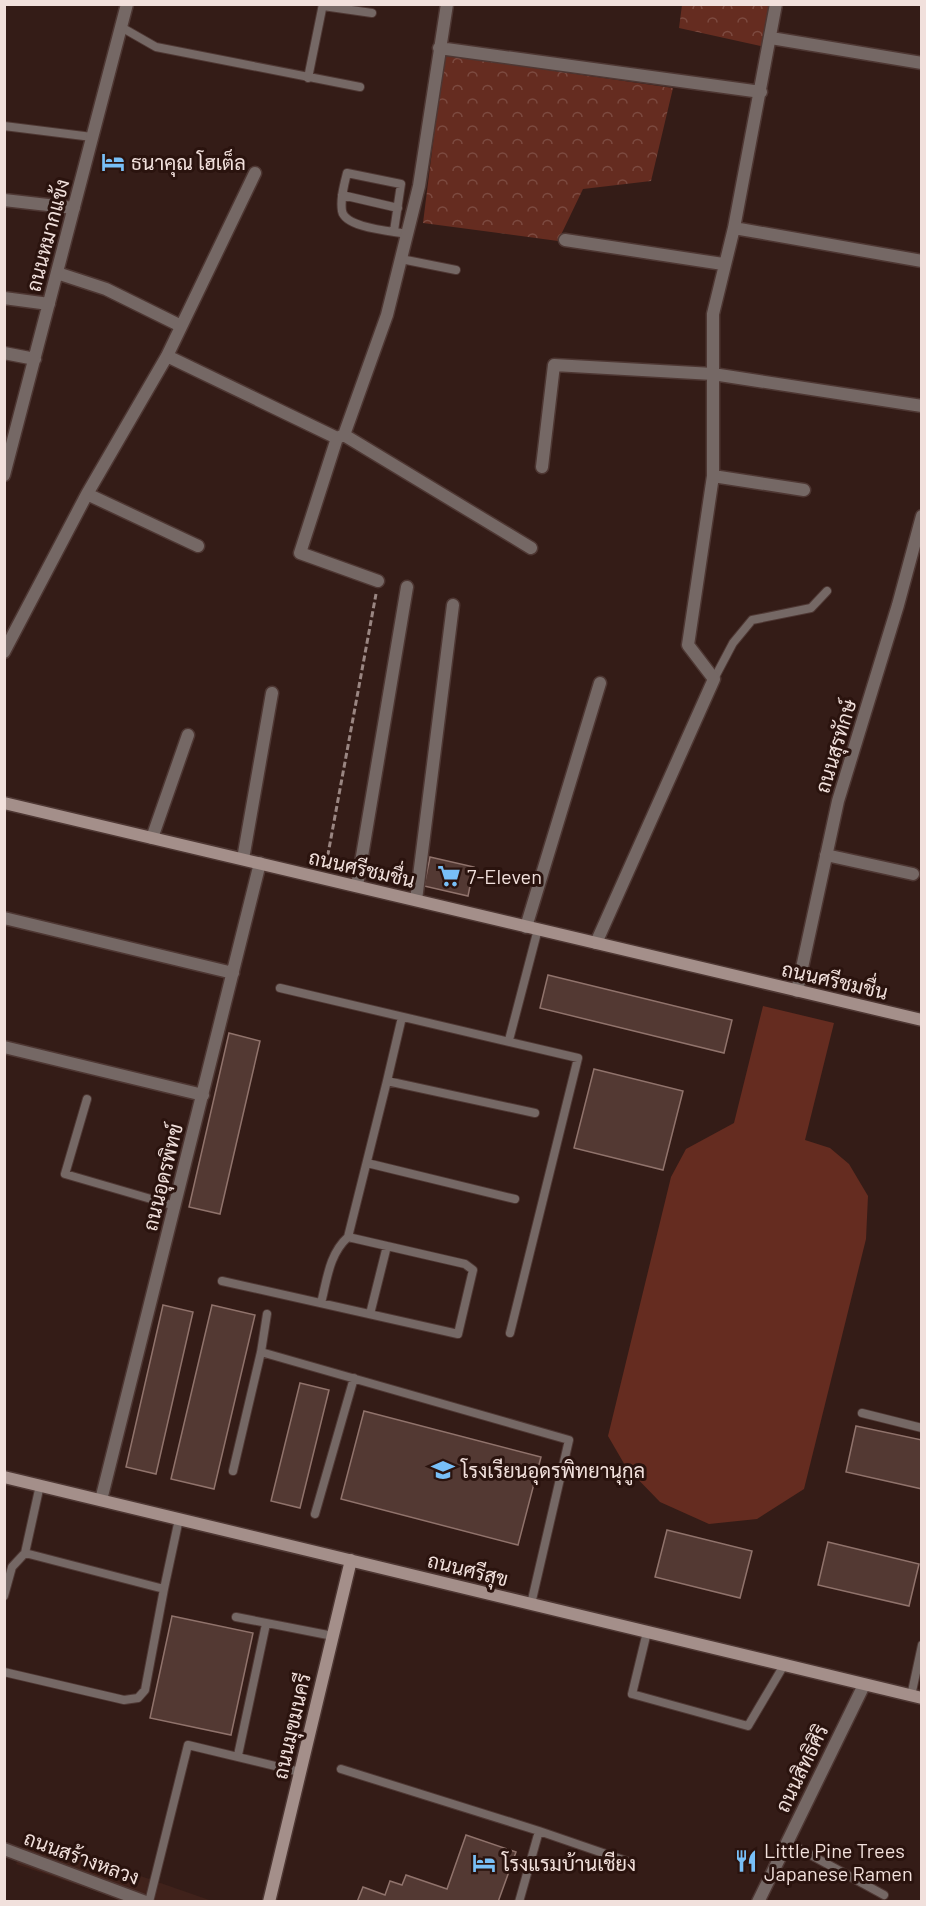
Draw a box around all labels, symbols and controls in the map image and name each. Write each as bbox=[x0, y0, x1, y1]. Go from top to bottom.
place label: ธนาคุณ โฮเต็ล bbox=[131, 148, 246, 177]
hotel icon: ธนาคุณ โฮเต็ล bbox=[100, 149, 126, 175]
street label: ถนนหมากแข้ง bbox=[20, 176, 74, 294]
street label: ถนนสุรทักษ์ bbox=[808, 696, 864, 797]
street label: ถนนศรีชมชื่น bbox=[307, 840, 418, 892]
supermarket icon: 7-Eleven bbox=[436, 863, 462, 889]
place label: 7-Eleven bbox=[467, 864, 542, 888]
street label: ถนนศรีชมชื่น bbox=[780, 952, 891, 1004]
street label: ถนนอุดรพิทข์ bbox=[136, 1121, 190, 1234]
school or university icon: โรงเรียนอุดรพิทยานุกูล bbox=[430, 1457, 456, 1483]
place label: โรงเรียนอุดรพิทยานุกูล bbox=[460, 1458, 645, 1486]
street label: ถนนศรีสุข bbox=[424, 1547, 511, 1594]
street label: ถนนมุขมนครี bbox=[267, 1671, 318, 1782]
street label: ถนนสิทธิศิริ bbox=[770, 1720, 832, 1816]
street label: ถนนสร้างหลวง bbox=[21, 1825, 143, 1889]
place label: Little Pine Trees Japanese Ramen bbox=[764, 1838, 913, 1885]
restaurant icon: Little Pine Trees Japanese Ramen bbox=[733, 1848, 759, 1874]
hotel icon: โรงแรมบ้านเชียง bbox=[471, 1850, 497, 1876]
place label: โรงแรมบ้านเชียง bbox=[501, 1851, 636, 1875]

